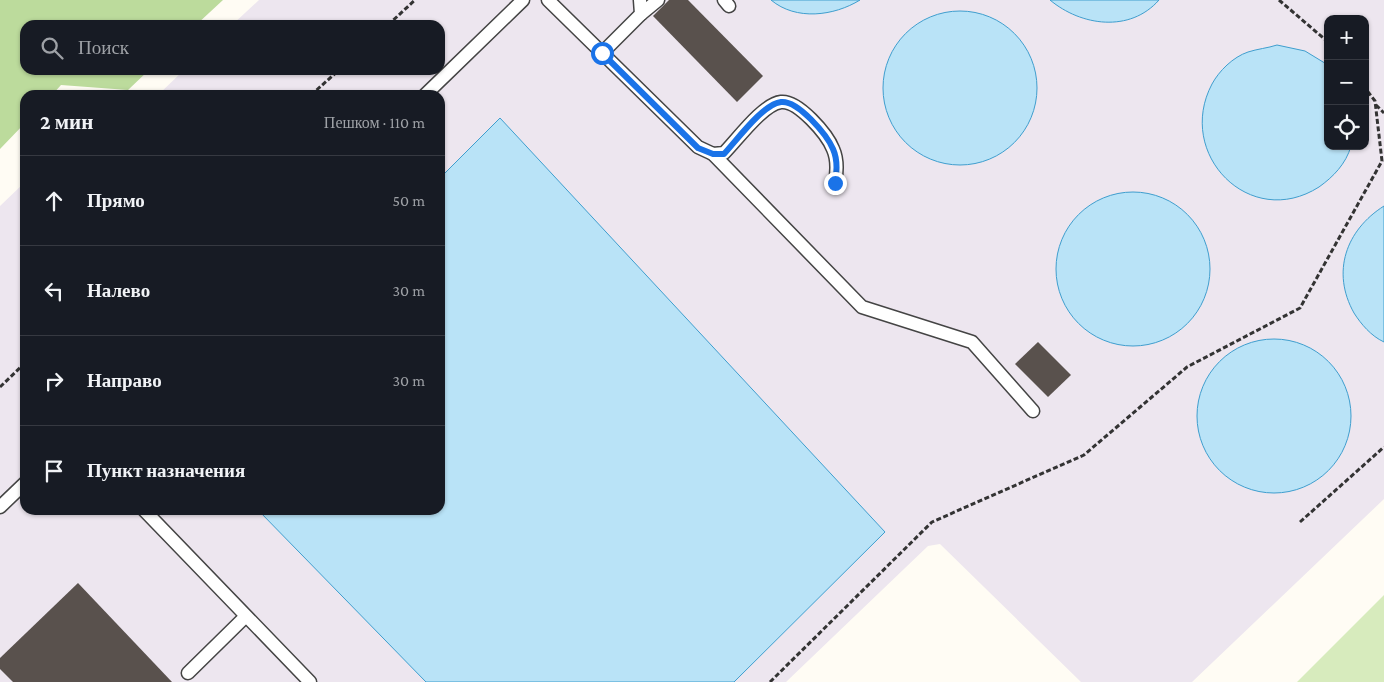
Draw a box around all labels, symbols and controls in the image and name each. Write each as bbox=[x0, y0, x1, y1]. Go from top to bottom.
map controls bbox=[1324, 15, 1369, 150]
button: + bbox=[1324, 15, 1369, 60]
search box bbox=[20, 20, 445, 75]
icon: search bbox=[38, 34, 66, 62]
text: Поиск bbox=[78, 37, 129, 58]
route start bbox=[591, 42, 614, 65]
button: − bbox=[1324, 60, 1369, 105]
button: locate bbox=[1324, 105, 1369, 150]
text: 2 мин bbox=[40, 110, 93, 134]
text: Пешком · 110 m bbox=[324, 114, 425, 131]
route end bbox=[824, 172, 847, 195]
icon: ahead bbox=[40, 187, 68, 215]
text: Прямо bbox=[87, 190, 145, 211]
text: 50 m bbox=[393, 192, 425, 209]
icon: left bbox=[40, 277, 68, 305]
text: Налево bbox=[87, 280, 150, 301]
text: 30 m bbox=[393, 282, 425, 299]
icon: right bbox=[40, 367, 68, 395]
text: Направо bbox=[87, 370, 162, 391]
text: 30 m bbox=[393, 372, 425, 389]
icon: arrive bbox=[40, 457, 68, 485]
text: Пункт назначения bbox=[87, 460, 245, 481]

